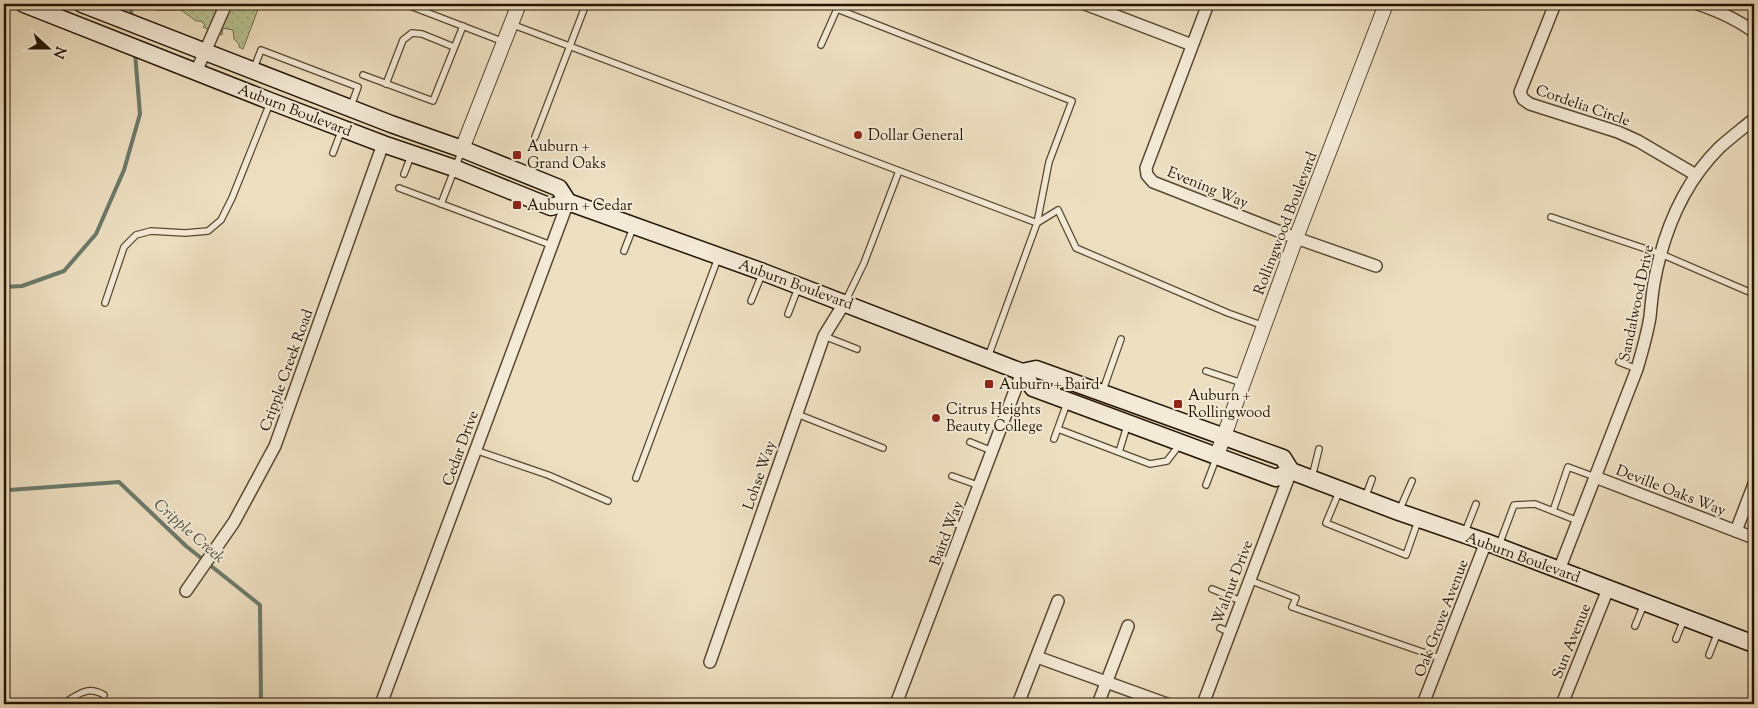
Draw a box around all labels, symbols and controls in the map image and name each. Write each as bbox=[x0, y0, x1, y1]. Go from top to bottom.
north arrow bbox=[22, 22, 72, 72]
text: N bbox=[47, 43, 70, 61]
street label: Auburn Boulevard bbox=[234, 80, 355, 143]
street label: Cordelia Circle bbox=[1532, 80, 1633, 132]
place label: Dollar General bbox=[868, 126, 964, 147]
marker: Dollar General bbox=[852, 129, 864, 141]
place label: Auburn + Grand Oaks bbox=[527, 137, 606, 175]
street label: Rollingwood Boulevard bbox=[1249, 148, 1324, 298]
marker: Auburn + Grand Oaks bbox=[511, 149, 523, 161]
street label: Evening Way bbox=[1164, 163, 1252, 214]
place label: Auburn + Cedar bbox=[527, 196, 633, 217]
marker: Auburn + Cedar bbox=[511, 199, 523, 211]
street label: Sandalwood Drive bbox=[1615, 243, 1660, 364]
street label: Auburn Boulevard bbox=[735, 255, 856, 316]
street label: Cripple Creek Road bbox=[256, 306, 319, 435]
place label: Auburn + Baird bbox=[999, 375, 1100, 396]
marker: Auburn + Baird bbox=[983, 378, 995, 390]
place label: Auburn + Rollingwood bbox=[1188, 386, 1271, 424]
marker: Auburn + Rollingwood bbox=[1172, 398, 1184, 410]
place label: Citrus Heights Beauty College bbox=[946, 400, 1043, 438]
street label: Cedar Drive bbox=[438, 408, 485, 489]
marker: Citrus Heights Beauty College bbox=[930, 412, 942, 424]
street label: Lohse Way bbox=[739, 438, 782, 513]
street label: Deville Oaks Way bbox=[1613, 461, 1729, 522]
water label: Cripple Creek bbox=[148, 494, 229, 569]
street label: Baird Way bbox=[925, 498, 970, 569]
street label: Auburn Boulevard bbox=[1462, 528, 1583, 589]
street label: Walnut Drive bbox=[1208, 537, 1259, 628]
street label: Oak Grove Avenue bbox=[1410, 557, 1475, 680]
street label: Sun Avenue bbox=[1548, 601, 1597, 682]

